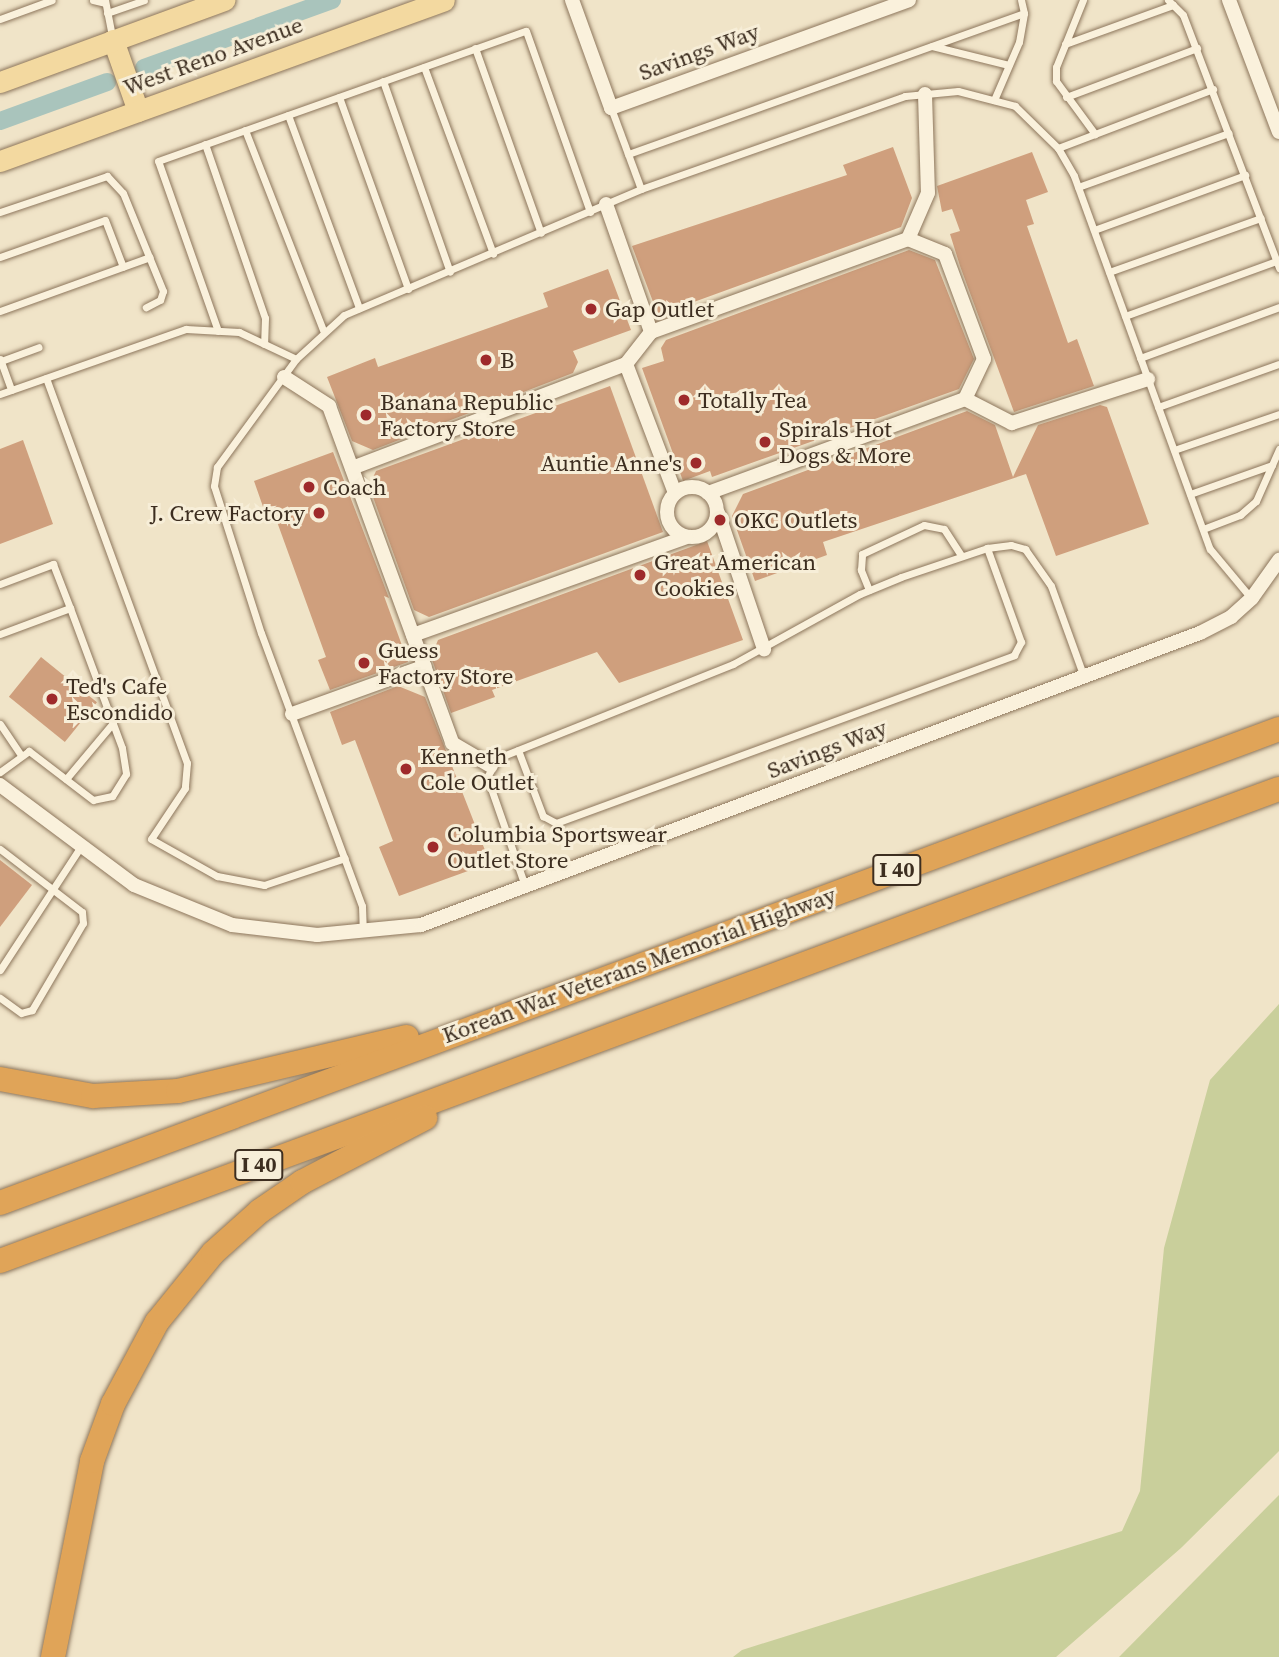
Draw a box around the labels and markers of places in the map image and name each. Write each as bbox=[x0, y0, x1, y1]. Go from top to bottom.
place label: Gap Outlet bbox=[605, 295, 714, 323]
marker: Gap Outlet bbox=[583, 301, 599, 317]
place label: B bbox=[500, 346, 514, 374]
marker: B bbox=[478, 352, 494, 368]
place label: Totally Tea bbox=[698, 386, 808, 414]
place label: Banana Republic Factory Store bbox=[380, 388, 553, 442]
marker: Totally Tea bbox=[676, 392, 692, 408]
marker: Banana Republic Factory Store bbox=[358, 407, 374, 423]
place label: Spirals Hot Dogs & More bbox=[779, 415, 911, 469]
marker: Spirals Hot Dogs & More bbox=[757, 434, 773, 450]
place label: Auntie Anne's bbox=[541, 449, 682, 477]
marker: Auntie Anne's bbox=[688, 455, 704, 471]
place label: Coach bbox=[323, 473, 387, 501]
marker: Coach bbox=[301, 479, 317, 495]
place label: J. Crew Factory bbox=[150, 499, 305, 527]
marker: J. Crew Factory bbox=[311, 505, 327, 521]
place label: OKC Outlets bbox=[734, 506, 857, 534]
marker: OKC Outlets bbox=[712, 512, 728, 528]
place label: Great American Cookies bbox=[654, 548, 816, 602]
marker: Great American Cookies bbox=[632, 567, 648, 583]
place label: Guess Factory Store bbox=[378, 636, 513, 690]
marker: Guess Factory Store bbox=[356, 655, 372, 671]
place label: Ted's Cafe Escondido bbox=[66, 672, 173, 726]
marker: Ted's Cafe Escondido bbox=[44, 691, 60, 707]
place label: Kenneth Cole Outlet bbox=[420, 742, 534, 796]
marker: Kenneth Cole Outlet bbox=[398, 761, 414, 777]
place label: Columbia Sportswear Outlet Store bbox=[447, 820, 667, 874]
marker: Columbia Sportswear Outlet Store bbox=[425, 839, 441, 855]

